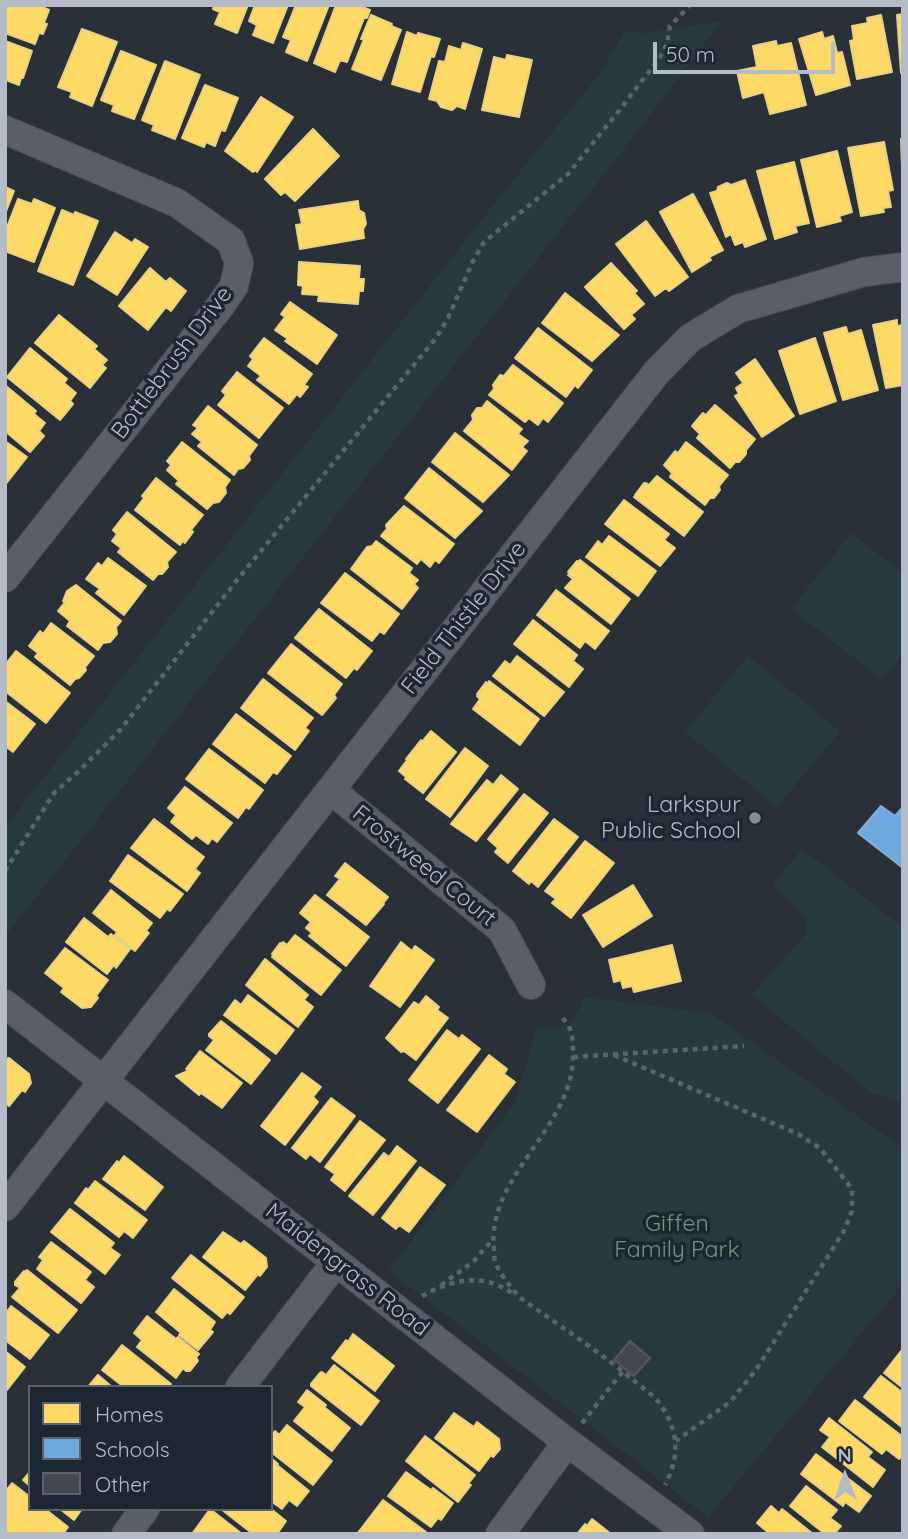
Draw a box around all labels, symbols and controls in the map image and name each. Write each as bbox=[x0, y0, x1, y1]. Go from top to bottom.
scale bar bbox=[656, 28, 838, 72]
text: 50 m bbox=[666, 41, 715, 67]
street label: Bottlebrush Drive bbox=[106, 281, 238, 445]
street label: Field Thistle Drive bbox=[396, 536, 532, 700]
place label: Larkspur Public School bbox=[601, 791, 741, 845]
street label: Frostweed Court bbox=[347, 800, 501, 932]
marker: Larkspur Public School bbox=[747, 810, 763, 826]
street label: Maidengrass Road bbox=[260, 1198, 434, 1342]
park label: Giffen Family Park bbox=[614, 1210, 740, 1264]
legend bbox=[28, 1385, 273, 1511]
text: Homes bbox=[95, 1401, 164, 1427]
text: Schools bbox=[95, 1436, 170, 1462]
north arrow bbox=[810, 1441, 880, 1511]
text: N bbox=[837, 1443, 852, 1467]
text: Other bbox=[95, 1471, 150, 1497]

